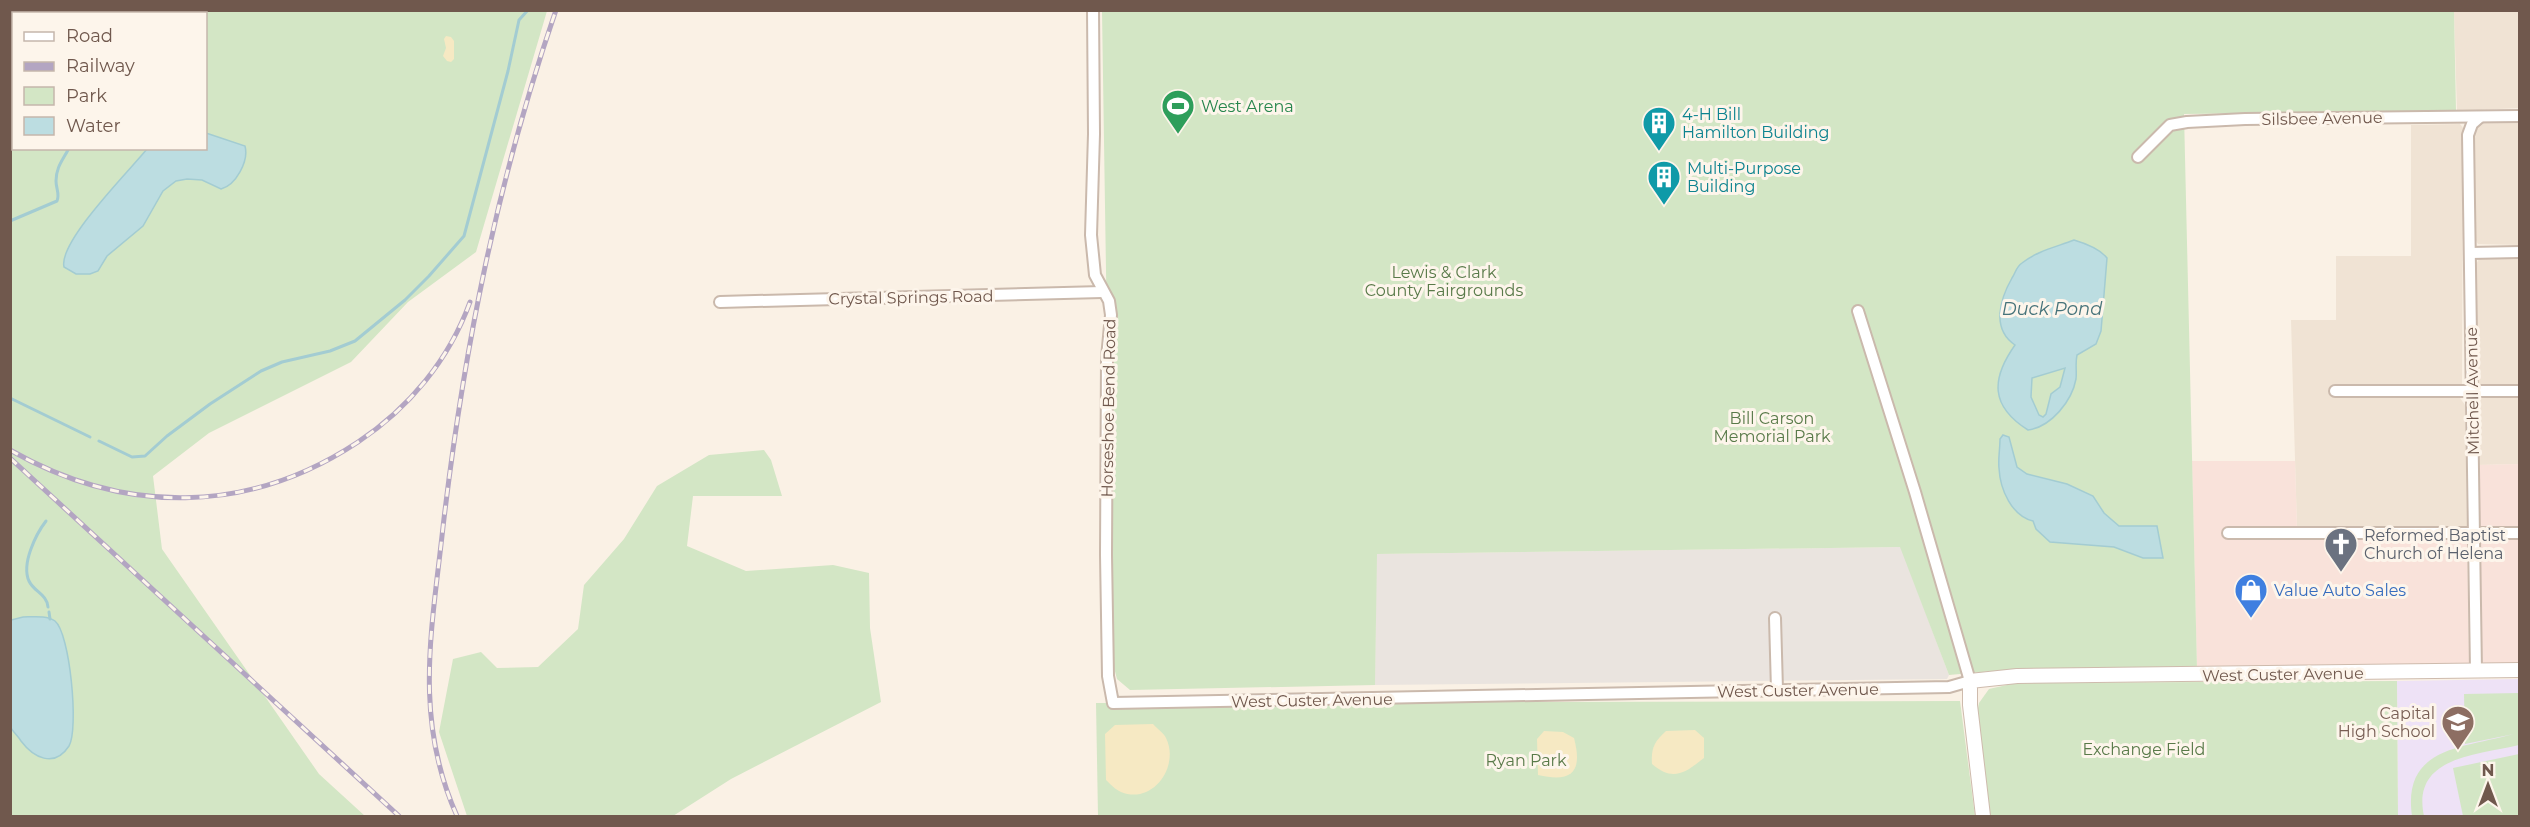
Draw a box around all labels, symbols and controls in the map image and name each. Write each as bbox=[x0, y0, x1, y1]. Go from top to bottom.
legend bbox=[12, 12, 207, 150]
text: Road bbox=[66, 25, 113, 47]
text: Railway bbox=[66, 55, 135, 77]
text: Park bbox=[66, 85, 107, 107]
sports icon: West Arena bbox=[1160, 88, 1196, 135]
place label: West Arena bbox=[1201, 97, 1294, 116]
building icon: 4-H Bill Hamilton Building bbox=[1641, 105, 1677, 152]
place label: 4-H Bill Hamilton Building bbox=[1682, 105, 1829, 142]
street label: Silsbee Avenue bbox=[2261, 108, 2383, 129]
text: Water bbox=[66, 115, 121, 137]
building icon: Multi-Purpose Building bbox=[1646, 159, 1682, 206]
place label: Multi-Purpose Building bbox=[1687, 159, 1801, 196]
park label: Lewis & Clark County Fairgrounds bbox=[1365, 263, 1523, 300]
street label: Crystal Springs Road bbox=[828, 287, 994, 308]
water label: Duck Pond bbox=[2002, 298, 2103, 320]
street label: Horseshoe Bend Road bbox=[1097, 318, 1120, 498]
street label: Mitchell Avenue bbox=[2462, 327, 2483, 455]
park label: Bill Carson Memorial Park bbox=[1713, 409, 1831, 446]
church icon: Reformed Baptist Church of Helena bbox=[2323, 526, 2359, 573]
place label: Reformed Baptist Church of Helena bbox=[2364, 526, 2506, 563]
shop icon: Value Auto Sales bbox=[2233, 572, 2269, 619]
place label: Value Auto Sales bbox=[2274, 581, 2406, 600]
street label: West Custer Avenue bbox=[2202, 664, 2364, 685]
street label: West Custer Avenue bbox=[1717, 680, 1879, 701]
street label: West Custer Avenue bbox=[1231, 690, 1393, 711]
place label: Capital High School bbox=[2338, 704, 2435, 741]
school or university icon: Capital High School bbox=[2440, 704, 2476, 751]
park label: Exchange Field bbox=[2083, 740, 2205, 759]
park label: Ryan Park bbox=[1486, 751, 1567, 770]
north arrow bbox=[2458, 755, 2518, 815]
text: N bbox=[2482, 761, 2494, 780]

